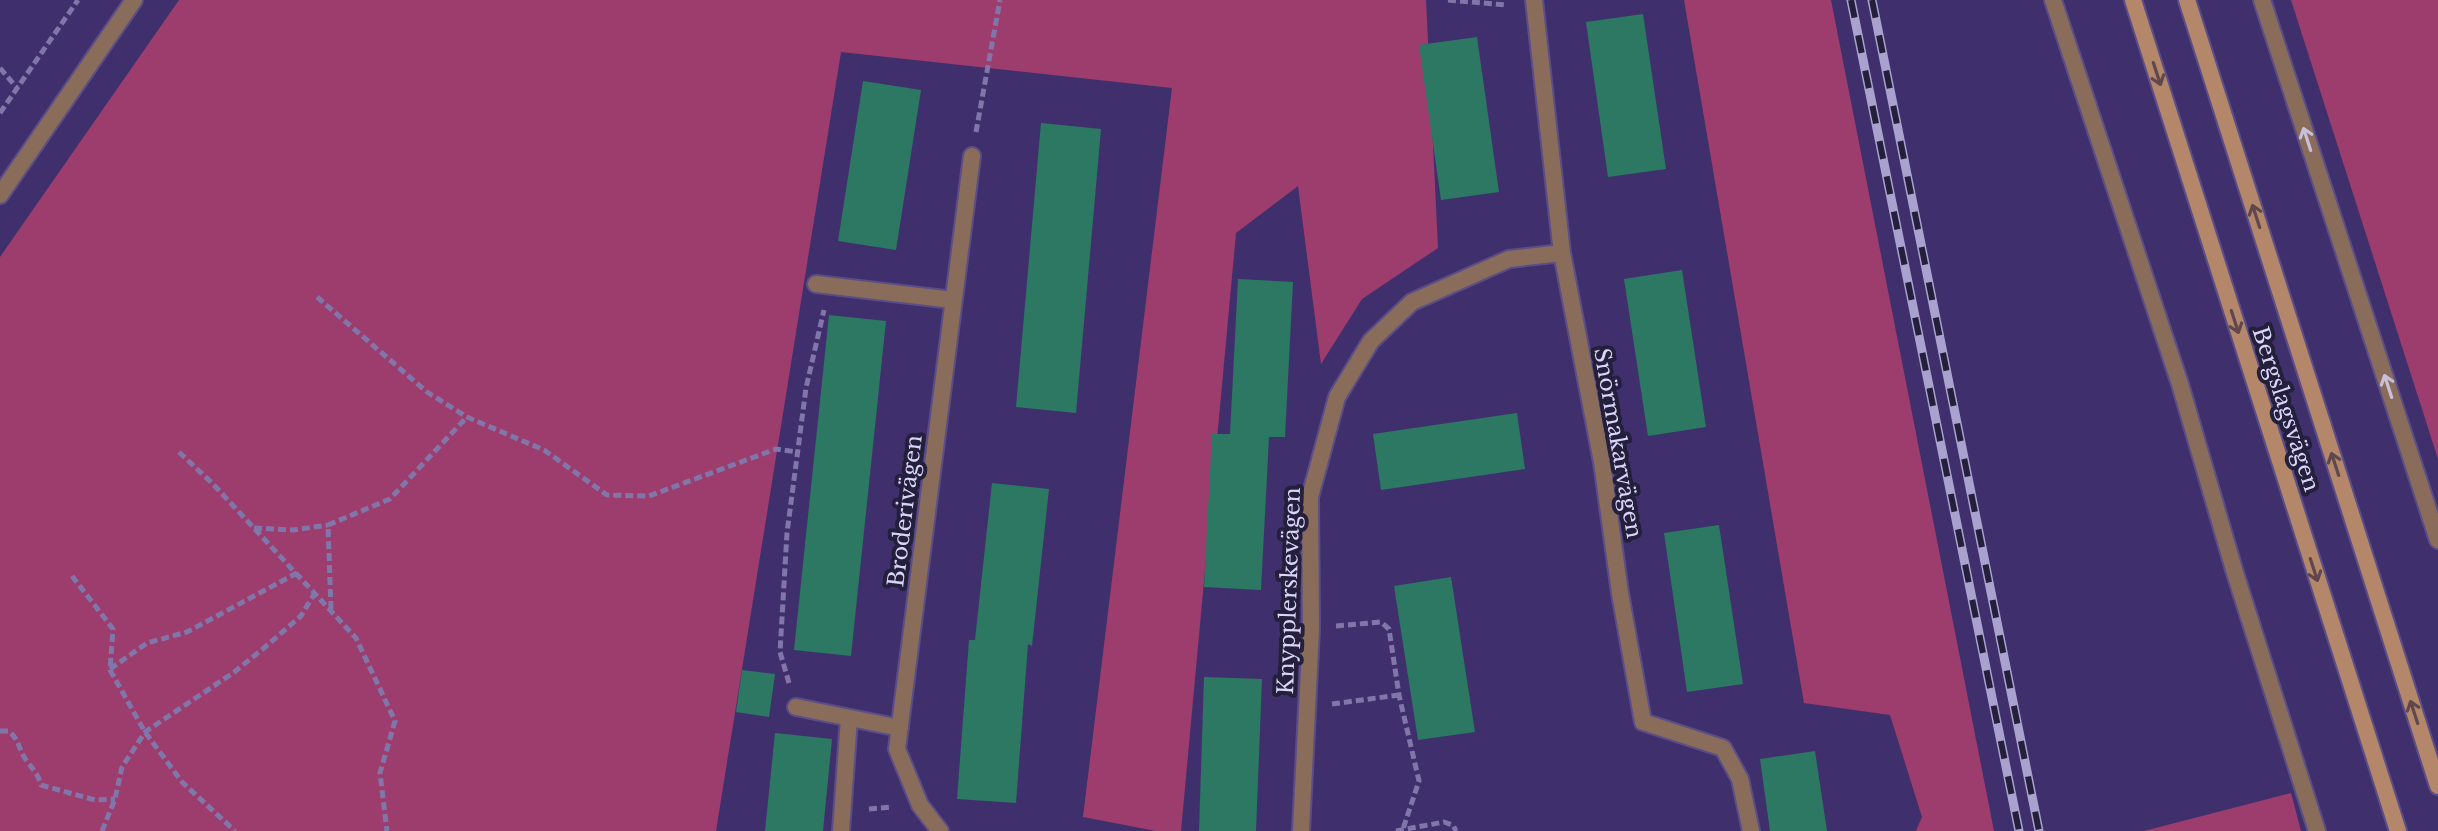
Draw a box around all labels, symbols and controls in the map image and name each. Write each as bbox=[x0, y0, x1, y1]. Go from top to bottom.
one-way arrow bbox=[2150, 62, 2165, 87]
one-way arrow bbox=[2299, 126, 2314, 152]
one-way arrow bbox=[2248, 204, 2263, 230]
one-way arrow bbox=[2229, 309, 2244, 334]
street label: Bergslagsvägen bbox=[2247, 323, 2325, 495]
street label: Snörmakarvägen bbox=[1588, 346, 1648, 540]
one-way arrow bbox=[2379, 373, 2394, 398]
street label: Broderivägen bbox=[882, 433, 928, 589]
one-way arrow bbox=[2327, 452, 2341, 477]
street label: Knypplerskevägen bbox=[1272, 487, 1306, 695]
one-way arrow bbox=[2308, 557, 2323, 582]
one-way arrow bbox=[2406, 699, 2421, 724]

